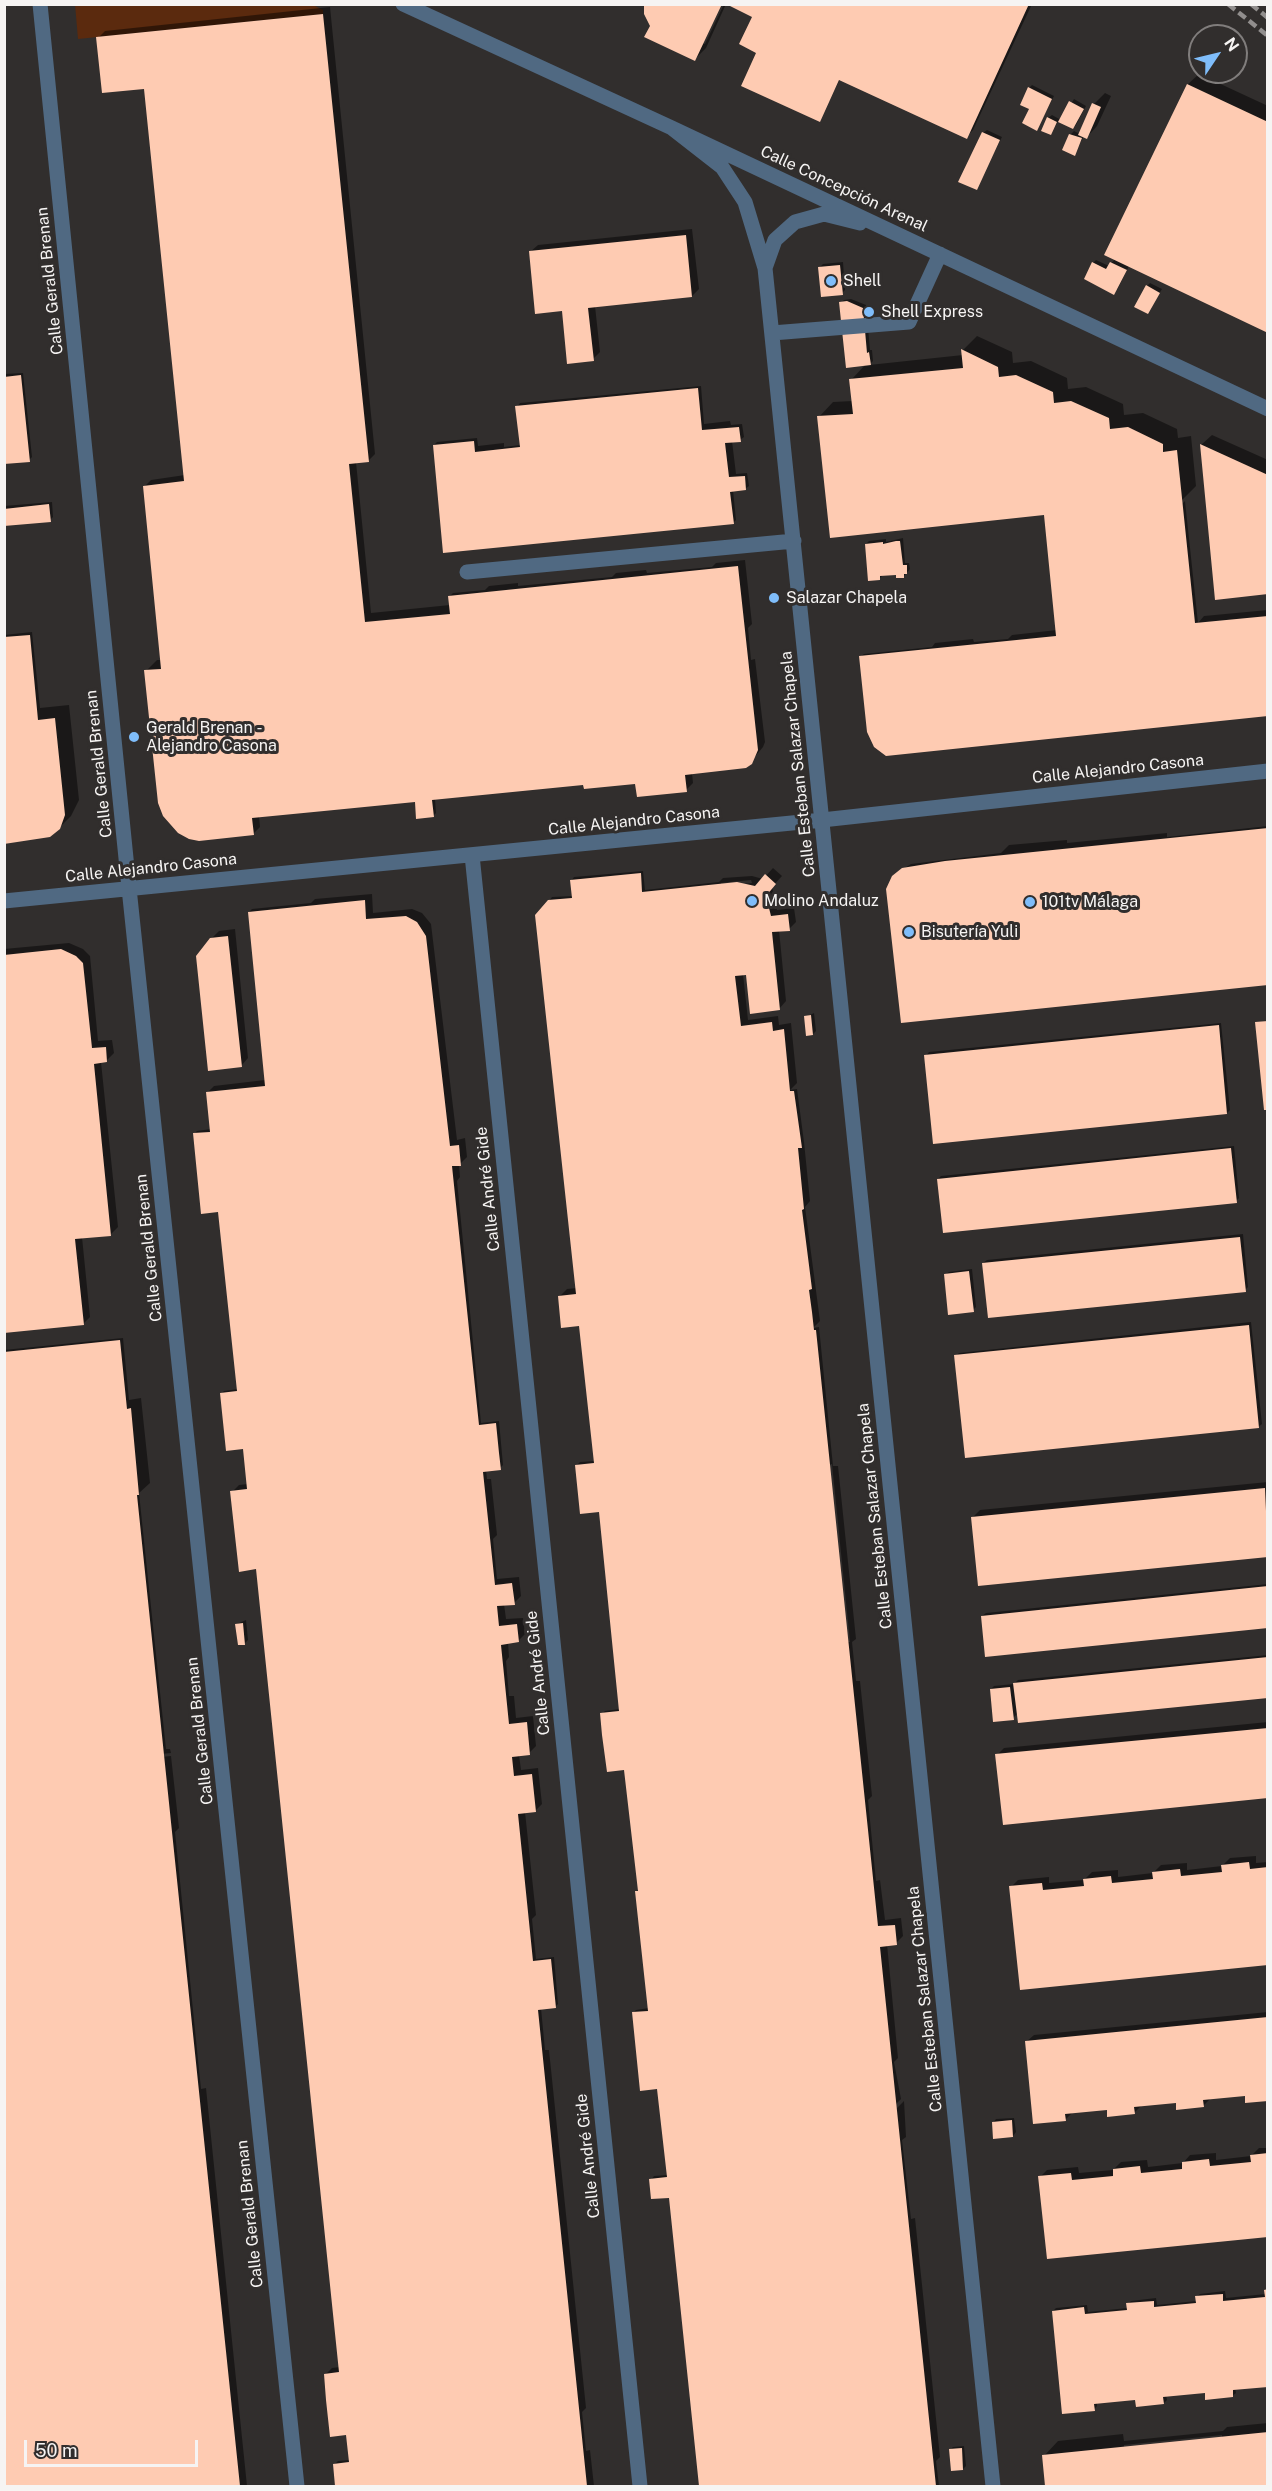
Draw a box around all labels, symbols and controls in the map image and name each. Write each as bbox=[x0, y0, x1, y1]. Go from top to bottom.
north arrow bbox=[1188, 24, 1248, 84]
text: N bbox=[1220, 34, 1243, 55]
street label: Calle Concepción Arenal bbox=[757, 142, 931, 236]
street label: Calle Gerald Brenan bbox=[33, 206, 67, 356]
place label: Shell bbox=[843, 271, 881, 291]
marker: Shell bbox=[824, 274, 838, 288]
place label: Shell Express bbox=[881, 302, 983, 322]
marker: Shell Express bbox=[862, 305, 876, 319]
place label: Salazar Chapela bbox=[786, 588, 907, 608]
marker: Salazar Chapela bbox=[767, 591, 781, 605]
street label: Calle Esteban Salazar Chapela bbox=[777, 650, 819, 878]
street label: Calle Gerald Brenan bbox=[82, 689, 116, 839]
place label: Gerald Brenan - Alejandro Casona bbox=[146, 718, 277, 756]
marker: Gerald Brenan - Alejandro Casona bbox=[127, 730, 141, 744]
street label: Calle Alejandro Casona bbox=[1031, 750, 1205, 788]
street label: Calle Alejandro Casona bbox=[547, 802, 721, 840]
street label: Calle Alejandro Casona bbox=[64, 849, 238, 887]
place label: Molino Andaluz bbox=[764, 891, 879, 911]
place label: 101tv Málaga bbox=[1042, 892, 1138, 912]
marker: Molino Andaluz bbox=[745, 894, 759, 908]
marker: 101tv Málaga bbox=[1023, 895, 1037, 909]
place label: Bisutería Yuli bbox=[921, 922, 1018, 942]
marker: Bisutería Yuli bbox=[902, 925, 916, 939]
street label: Calle André Gide bbox=[472, 1126, 504, 1252]
street label: Calle Gerald Brenan bbox=[132, 1173, 166, 1323]
street label: Calle Esteban Salazar Chapela bbox=[854, 1402, 896, 1630]
street label: Calle André Gide bbox=[522, 1610, 554, 1736]
street label: Calle Gerald Brenan bbox=[183, 1656, 217, 1806]
street label: Calle Esteban Salazar Chapela bbox=[904, 1885, 946, 2113]
street label: Calle André Gide bbox=[572, 2093, 604, 2219]
street label: Calle Gerald Brenan bbox=[233, 2139, 267, 2289]
scale bar bbox=[27, 2428, 201, 2466]
text: 50 m bbox=[35, 2440, 78, 2461]

